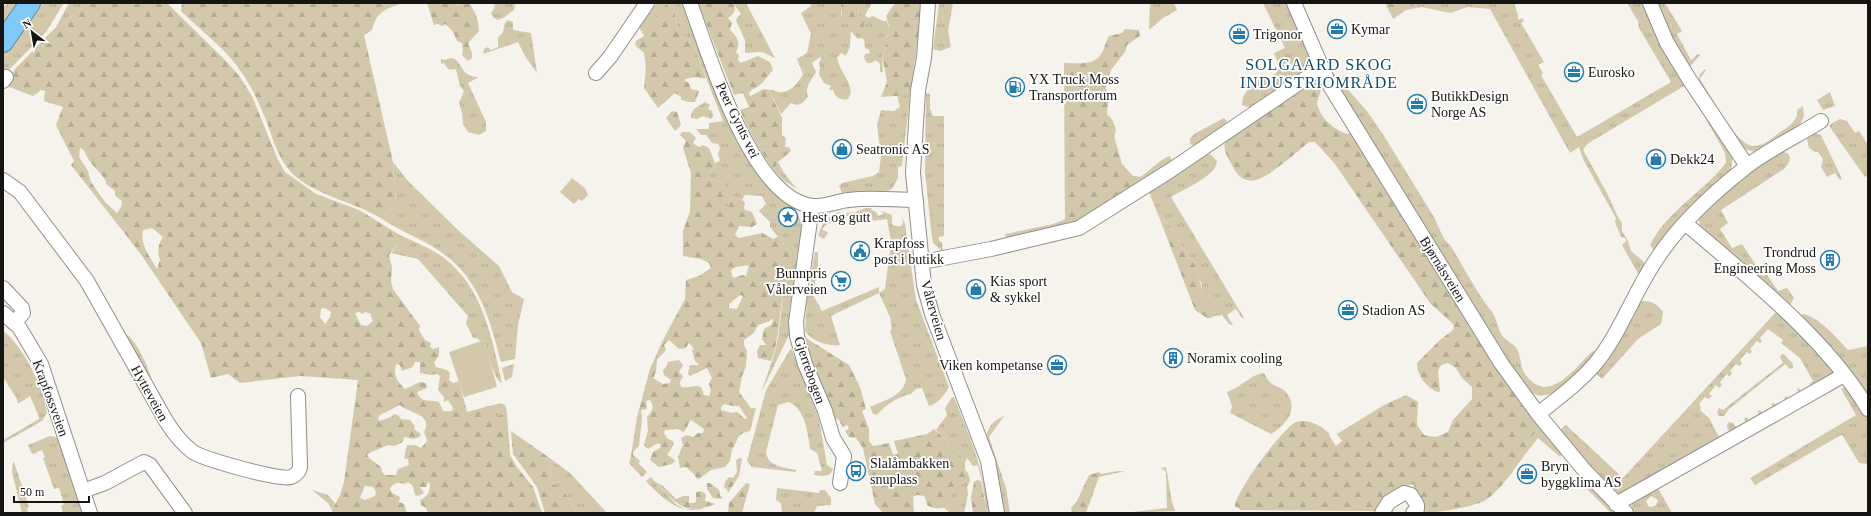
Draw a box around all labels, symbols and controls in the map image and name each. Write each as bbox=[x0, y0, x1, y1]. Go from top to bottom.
north arrow bbox=[12, 12, 52, 52]
text: N bbox=[20, 16, 33, 31]
office icon: Kymar bbox=[1326, 18, 1348, 40]
place label: Kymar bbox=[1351, 22, 1390, 37]
office icon: Trigonor bbox=[1228, 23, 1250, 45]
place label: Trigonor bbox=[1253, 27, 1303, 42]
district label: SOLGAARD SKOG INDUSTRIOMRÅDE bbox=[1240, 56, 1398, 91]
office icon: Eurosko bbox=[1563, 61, 1585, 83]
place label: Eurosko bbox=[1588, 65, 1635, 80]
place label: YX Truck Moss Transportforum bbox=[1029, 72, 1119, 103]
fuel station icon: YX Truck Moss Transportforum bbox=[1004, 76, 1026, 98]
street label: Peer Gynts vei bbox=[713, 80, 762, 161]
place label: ButikkDesign Norge AS bbox=[1431, 89, 1509, 120]
office icon: ButikkDesign Norge AS bbox=[1406, 93, 1428, 115]
shop icon: Seatronic AS bbox=[831, 138, 853, 160]
place label: Seatronic AS bbox=[856, 142, 930, 157]
shop icon: Dekk24 bbox=[1645, 148, 1667, 170]
place label: Dekk24 bbox=[1670, 152, 1714, 167]
place icon: Hest og gutt bbox=[777, 206, 799, 228]
place label: Hest og gutt bbox=[802, 210, 871, 225]
street label: Bjørnåsveien bbox=[1417, 234, 1469, 305]
place label: Krapfoss post i butikk bbox=[874, 236, 944, 267]
public building icon: Krapfoss post i butikk bbox=[849, 240, 871, 262]
place label: Trondrud Engineering Moss bbox=[1714, 245, 1816, 276]
building icon: Trondrud Engineering Moss bbox=[1819, 249, 1841, 271]
place label: Bunnpris Vålerveien bbox=[766, 266, 827, 297]
supermarket icon: Bunnpris Vålerveien bbox=[830, 270, 852, 292]
place label: Kias sport & sykkel bbox=[990, 274, 1047, 305]
shop icon: Kias sport & sykkel bbox=[965, 278, 987, 300]
street label: Vålerveien bbox=[918, 279, 949, 342]
office icon: Stadion AS bbox=[1337, 299, 1359, 321]
place label: Stadion AS bbox=[1362, 303, 1425, 318]
street label: Gjerrebogen bbox=[791, 335, 828, 406]
building icon: Noramix cooling bbox=[1162, 347, 1184, 369]
place label: Noramix cooling bbox=[1187, 351, 1282, 366]
office icon: Viken kompetanse bbox=[1046, 354, 1068, 376]
street label: Krapfossveien bbox=[30, 358, 71, 439]
place label: Viken kompetanse bbox=[939, 358, 1043, 373]
street label: Hytteveien bbox=[128, 363, 171, 424]
place label: Slalåmbakken snuplass bbox=[870, 456, 949, 487]
place label: Bryn byggklima AS bbox=[1541, 459, 1622, 490]
bus stop icon: Slalåmbakken snuplass bbox=[845, 460, 867, 482]
office icon: Bryn byggklima AS bbox=[1516, 463, 1538, 485]
scale bar bbox=[14, 478, 89, 504]
text: 50 m bbox=[20, 485, 45, 499]

